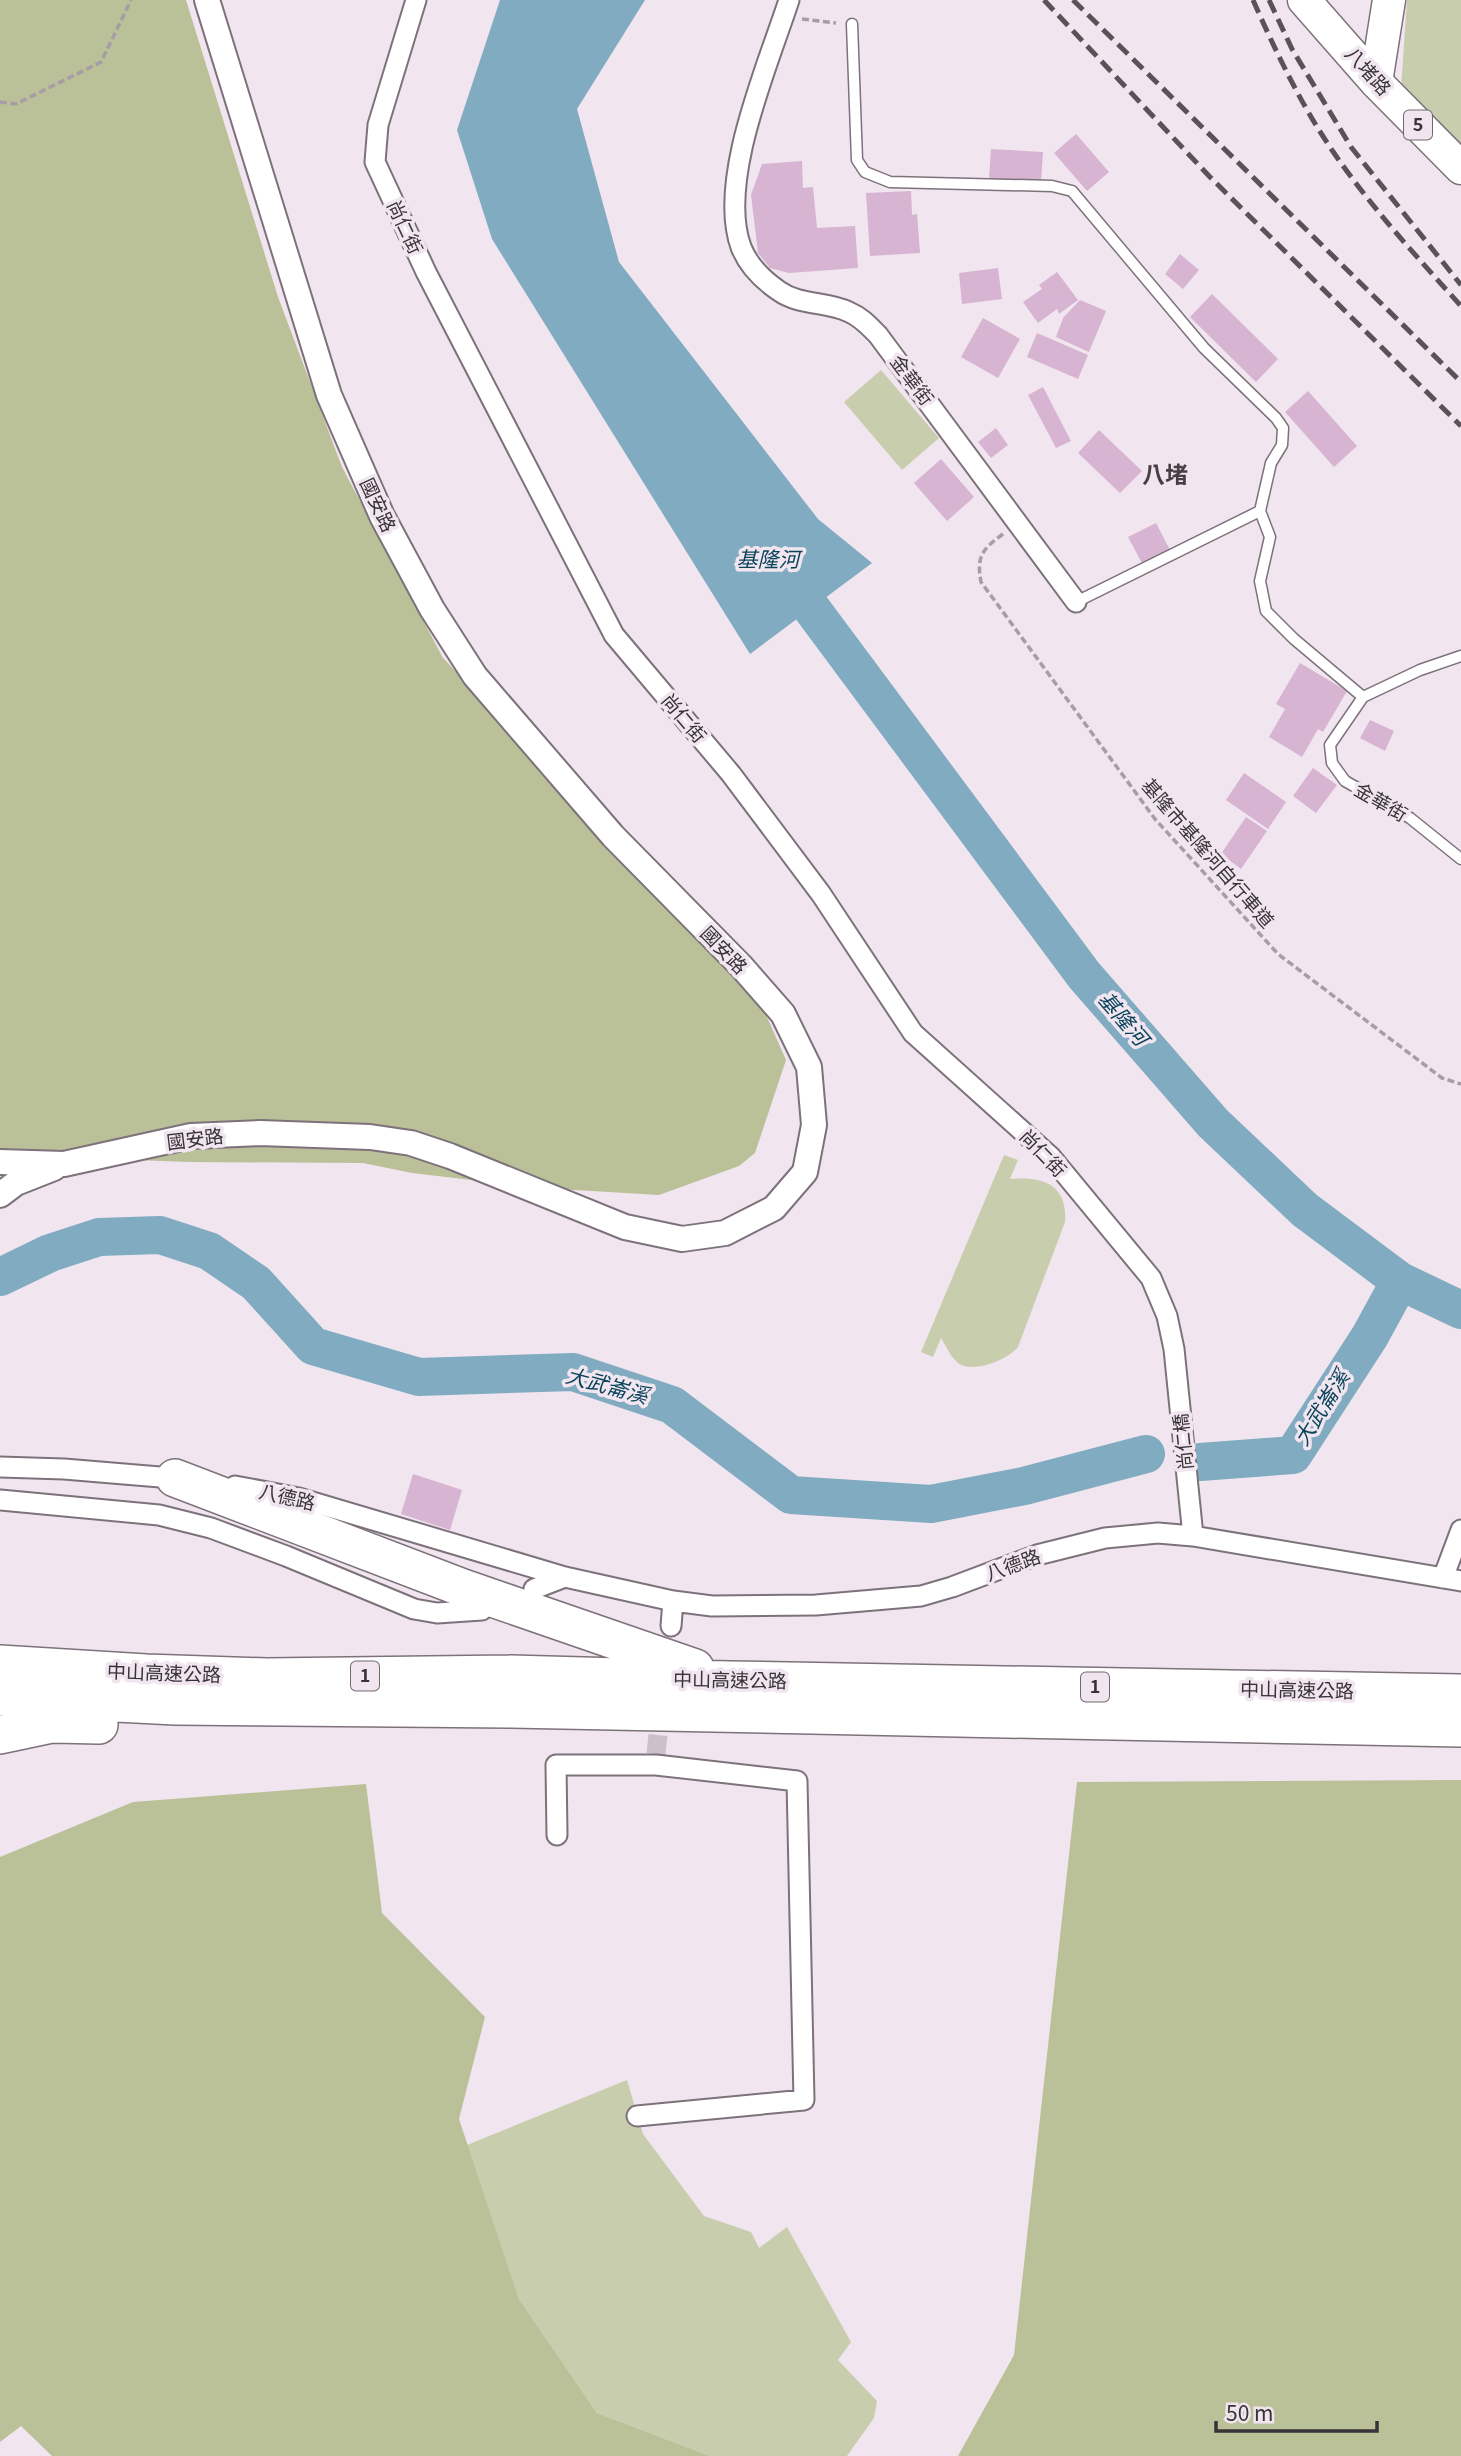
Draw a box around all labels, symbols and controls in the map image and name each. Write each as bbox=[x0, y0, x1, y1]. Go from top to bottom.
street label: 八堵路 bbox=[1340, 40, 1398, 100]
road number: 5 bbox=[1404, 110, 1432, 140]
street label: 尚仁街 bbox=[382, 195, 431, 258]
street label: 金華街 bbox=[885, 348, 941, 410]
district label: 八堵 bbox=[1142, 456, 1188, 490]
street label: 國安路 bbox=[355, 473, 404, 536]
water label: 基隆河 bbox=[737, 543, 803, 573]
street label: 尚仁街 bbox=[656, 687, 714, 748]
street label: 基隆市基隆河自行車道 bbox=[1137, 771, 1282, 933]
street label: 金華街 bbox=[1350, 775, 1413, 827]
street label: 國安路 bbox=[696, 919, 755, 979]
water label: 基隆河 bbox=[1093, 984, 1159, 1054]
street label: 國安路 bbox=[165, 1121, 225, 1154]
street label: 尚仁街 bbox=[1015, 1122, 1074, 1182]
water label: 大武崙溪 bbox=[563, 1359, 655, 1410]
water label: 大武崙溪 bbox=[1285, 1361, 1357, 1451]
street label: 尚仁橋 bbox=[1165, 1412, 1198, 1472]
street label: 八德路 bbox=[257, 1476, 318, 1515]
street label: 八德路 bbox=[981, 1541, 1044, 1586]
street label: 中山高速公路 bbox=[107, 1656, 221, 1687]
road number: 1 bbox=[351, 1661, 379, 1690]
street label: 中山高速公路 bbox=[673, 1664, 787, 1693]
road number: 1 bbox=[1081, 1672, 1109, 1702]
street label: 中山高速公路 bbox=[1240, 1674, 1354, 1703]
scale bar bbox=[1216, 2390, 1377, 2434]
text: 50 m bbox=[1226, 2397, 1273, 2427]

